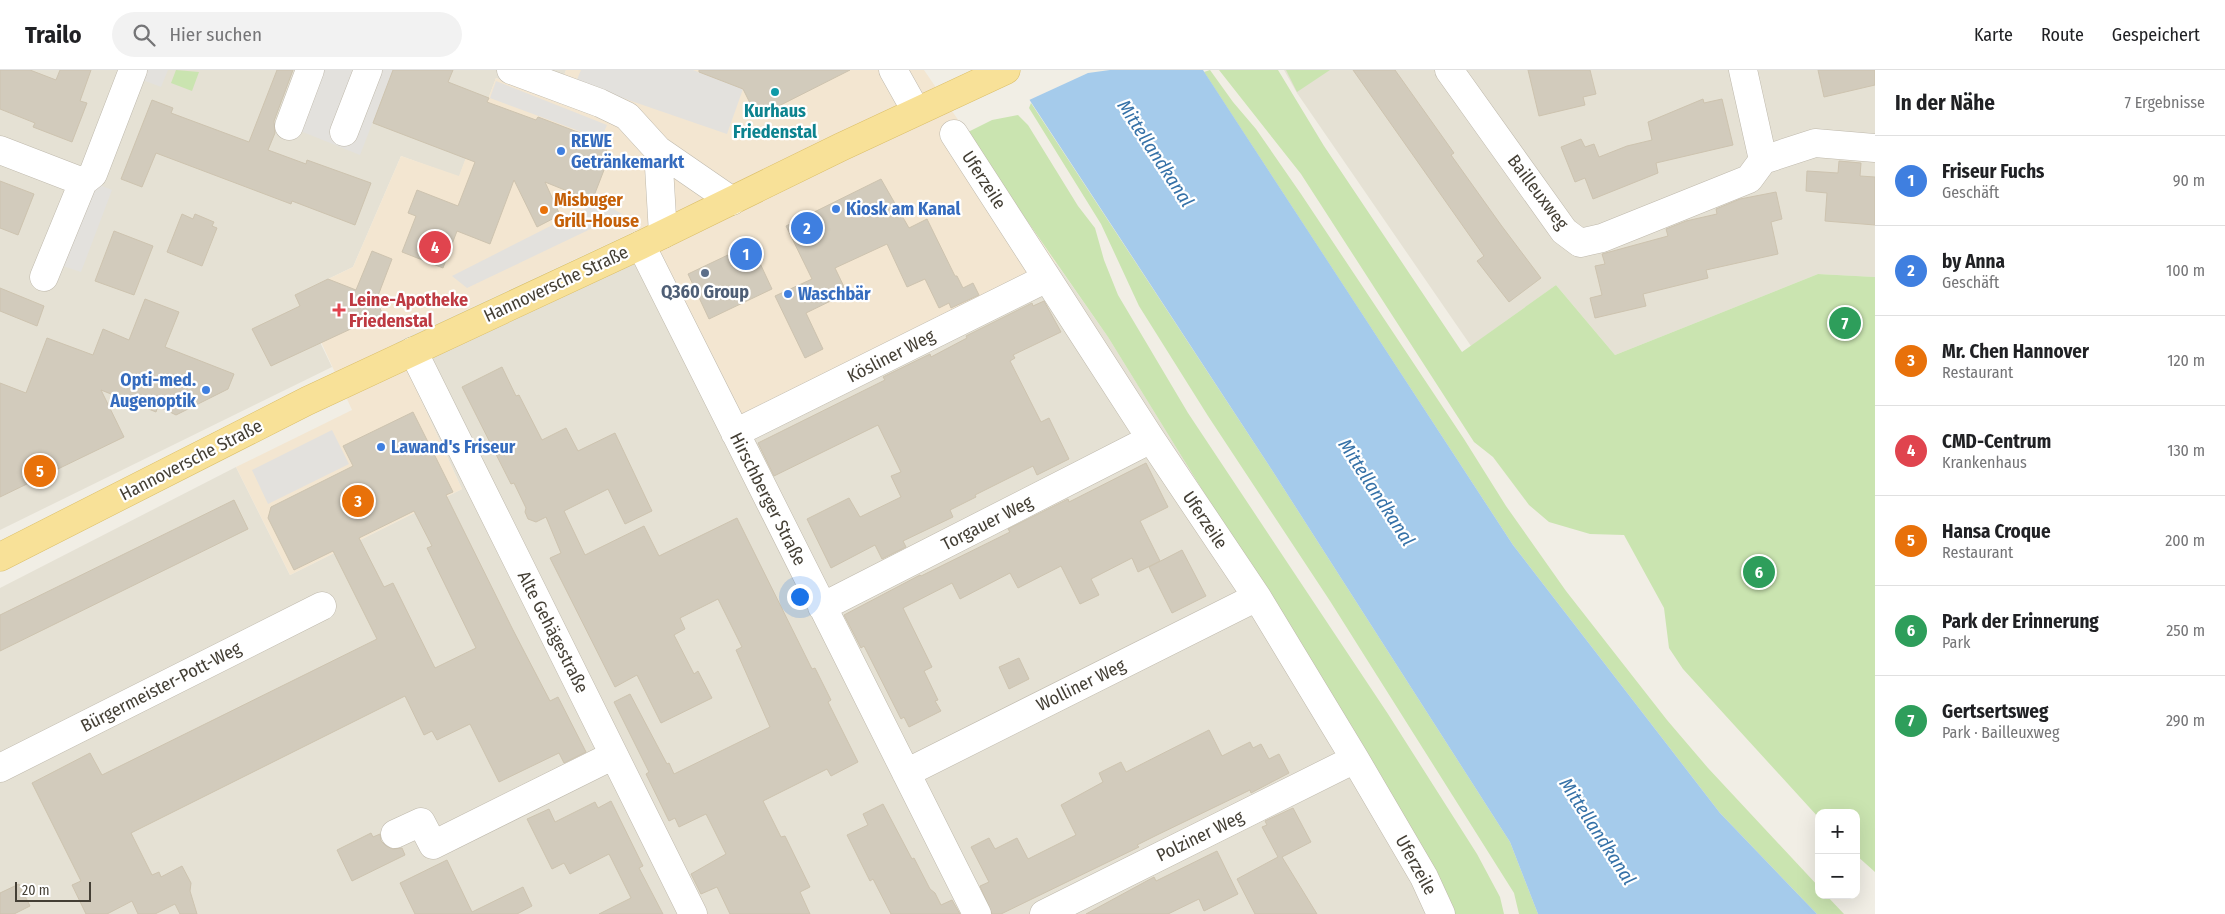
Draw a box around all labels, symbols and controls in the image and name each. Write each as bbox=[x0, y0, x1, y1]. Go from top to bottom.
search box bbox=[112, 12, 462, 57]
text: Trailo bbox=[25, 21, 82, 49]
icon: search bbox=[130, 21, 158, 49]
text: Hier suchen bbox=[170, 23, 262, 46]
text: Karte bbox=[1974, 24, 2013, 46]
text: Route bbox=[2041, 24, 2084, 46]
text: Gespeichert bbox=[2112, 24, 2200, 46]
marker: Kurhaus Friedenstal bbox=[769, 86, 781, 98]
text: In der Nähe bbox=[1895, 90, 1995, 116]
text: 7 Ergebnisse bbox=[2125, 93, 2205, 112]
water label: Mittellandkanal bbox=[1112, 95, 1199, 211]
place label: Kurhaus Friedenstal bbox=[733, 100, 817, 143]
place label: REWE Getränkemarkt bbox=[571, 130, 685, 173]
marker: REWE Getränkemarkt bbox=[555, 145, 567, 157]
street label: Uferzeile bbox=[957, 147, 1011, 213]
street label: Bailleuxweg bbox=[1503, 150, 1574, 234]
text: Friseur Fuchs bbox=[1942, 160, 2044, 183]
text: 1 bbox=[1908, 171, 1914, 190]
text: 90 m bbox=[2173, 171, 2205, 190]
text: Geschäft bbox=[1942, 183, 1999, 202]
place label: Misbuger Grill-House bbox=[554, 189, 639, 232]
place label: Kiosk am Kanal bbox=[846, 198, 960, 220]
marker: Kiosk am Kanal bbox=[830, 203, 842, 215]
marker: Misbuger Grill-House bbox=[538, 204, 550, 216]
pin: 2 bbox=[791, 209, 823, 247]
pin: 4 bbox=[419, 228, 451, 266]
pin: 1 bbox=[730, 235, 762, 273]
street label: Hannoversche Straße bbox=[480, 241, 632, 327]
text: by Anna bbox=[1942, 250, 2005, 273]
text: 2 bbox=[1907, 261, 1915, 280]
text: 100 m bbox=[2166, 261, 2205, 280]
marker: Q360 Group bbox=[699, 267, 711, 279]
text: Geschäft bbox=[1942, 273, 1999, 292]
place label: Q360 Group bbox=[661, 281, 749, 303]
place label: Waschbär bbox=[798, 283, 871, 305]
marker: Waschbär bbox=[782, 288, 794, 300]
place label: Leine-Apotheke Friedenstal bbox=[349, 289, 468, 332]
marker: Leine-Apotheke Friedenstal bbox=[333, 304, 345, 316]
pin: 7 bbox=[1829, 304, 1861, 342]
street label: Kösliner Weg bbox=[844, 324, 939, 387]
text: Mr. Chen Hannover bbox=[1942, 340, 2089, 363]
text: 3 bbox=[1907, 351, 1915, 370]
text: 120 m bbox=[2167, 351, 2205, 370]
text: Restaurant bbox=[1942, 363, 2013, 382]
place label: Opti-med. Augenoptik bbox=[109, 369, 197, 412]
marker: Opti-med. Augenoptik bbox=[200, 384, 212, 396]
street label: Hannoversche Straße bbox=[116, 415, 266, 505]
street label: Hirschberger Straße bbox=[725, 429, 811, 569]
text: CMD-Centrum bbox=[1942, 430, 2051, 453]
water label: Mittellandkanal bbox=[1333, 434, 1420, 550]
place label: Lawand's Friseur bbox=[391, 436, 516, 458]
marker: Lawand's Friseur bbox=[375, 441, 387, 453]
text: 4 bbox=[1907, 441, 1915, 460]
text: 130 m bbox=[2167, 441, 2205, 460]
pin: 5 bbox=[24, 452, 56, 490]
text: Krankenhaus bbox=[1942, 453, 2027, 472]
pin: 3 bbox=[342, 482, 374, 520]
street label: Uferzeile bbox=[1178, 487, 1232, 553]
street label: Torgauer Weg bbox=[938, 490, 1037, 555]
text: Hansa Croque bbox=[1942, 520, 2051, 543]
text: 5 bbox=[1907, 531, 1915, 550]
text: 200 m bbox=[2165, 531, 2205, 550]
text: Restaurant bbox=[1942, 543, 2013, 562]
pin: 6 bbox=[1743, 553, 1775, 591]
street label: Alte Gehägestraße bbox=[513, 567, 593, 697]
your location bbox=[787, 584, 813, 610]
text: Park der Erinnerung bbox=[1942, 610, 2099, 633]
text: 6 bbox=[1907, 621, 1915, 640]
text: 250 m bbox=[2166, 621, 2205, 640]
text: Park bbox=[1942, 633, 1970, 652]
street label: Bürgermeister-Pott-Weg bbox=[77, 637, 245, 737]
street label: Wolliner Weg bbox=[1033, 654, 1130, 716]
text: Gertsertsweg bbox=[1942, 700, 2048, 723]
text: 7 bbox=[1908, 711, 1914, 730]
text: 290 m bbox=[2166, 711, 2205, 730]
text: Park · Bailleuxweg bbox=[1942, 723, 2060, 742]
water label: Mittellandkanal bbox=[1554, 773, 1641, 889]
street label: Polziner Weg bbox=[1153, 805, 1248, 867]
map controls bbox=[1815, 809, 1860, 899]
button: + bbox=[1815, 809, 1860, 854]
street label: Uferzeile bbox=[1391, 831, 1441, 899]
button: − bbox=[1815, 854, 1860, 899]
scale bar bbox=[15, 879, 91, 902]
text: 20 m bbox=[22, 882, 50, 899]

